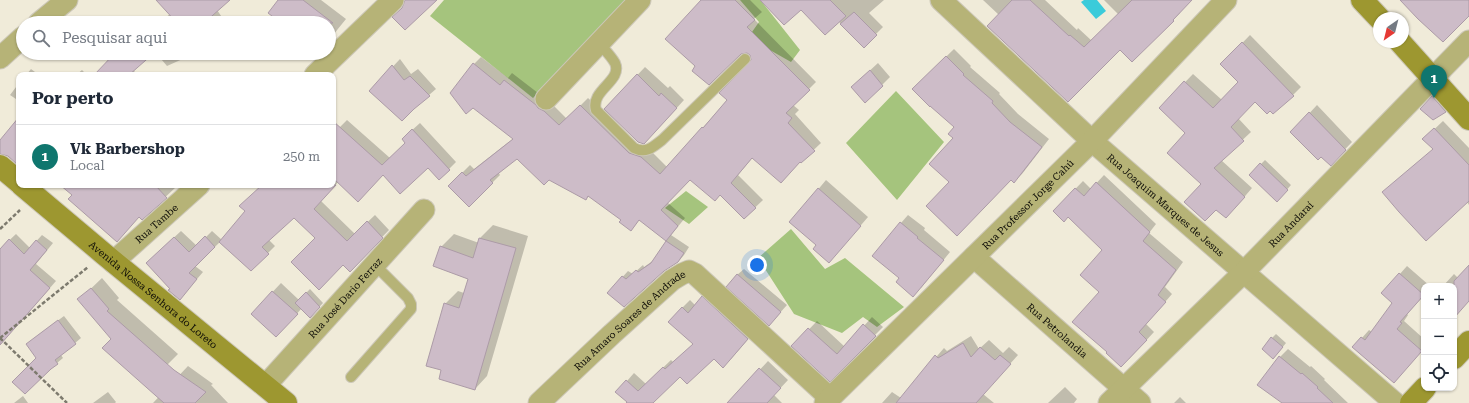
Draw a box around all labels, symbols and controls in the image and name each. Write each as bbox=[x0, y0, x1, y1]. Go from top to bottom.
north arrow bbox=[1373, 12, 1409, 48]
search box bbox=[16, 16, 336, 60]
icon: search bbox=[30, 27, 52, 49]
text: Pesquisar aqui bbox=[62, 29, 167, 47]
pin: 1 bbox=[1421, 65, 1447, 98]
text: Por perto bbox=[32, 88, 113, 108]
text: Vk Barbershop bbox=[70, 140, 185, 158]
text: 1 bbox=[41, 149, 49, 164]
text: 250 m bbox=[283, 149, 320, 164]
street label: Rua Joaquim Marques de Jesus bbox=[1105, 152, 1226, 259]
street label: Rua Professor Jorge Cahú bbox=[980, 157, 1076, 252]
text: Local bbox=[70, 158, 104, 173]
street label: Rua Andaraí bbox=[1267, 200, 1316, 249]
street label: Rua Tambe bbox=[133, 201, 180, 246]
street label: Avenida Nossa Senhora do Loreto bbox=[87, 239, 220, 351]
your location bbox=[747, 255, 767, 275]
street label: Rua José Dario Ferraz bbox=[306, 256, 384, 340]
street label: Rua Amaro Soares de Andrade bbox=[572, 268, 687, 373]
map controls bbox=[1421, 283, 1457, 391]
button: + bbox=[1421, 283, 1457, 319]
street label: Rua Petrolandia bbox=[1025, 301, 1090, 360]
button: − bbox=[1421, 319, 1457, 355]
button: locate bbox=[1421, 355, 1457, 391]

